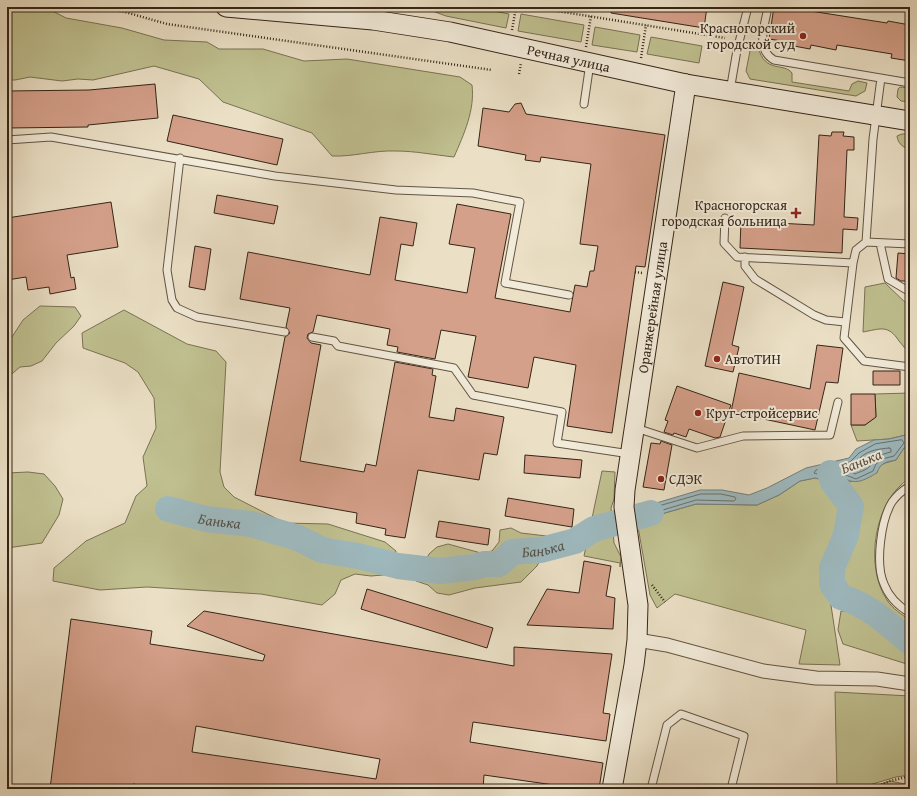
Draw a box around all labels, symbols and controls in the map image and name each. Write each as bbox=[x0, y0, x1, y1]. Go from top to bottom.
place label: Красногорский городской суд bbox=[700, 18, 795, 54]
marker: Красногорский городской суд bbox=[798, 31, 808, 41]
street label: Речная улица bbox=[525, 39, 612, 77]
place label: Красногорская городская больница bbox=[662, 195, 787, 231]
marker: Красногорская городская больница bbox=[790, 207, 802, 219]
street label: Оранжерейная улица bbox=[633, 240, 672, 374]
place label: АвтоТИН bbox=[725, 349, 781, 369]
marker: АвтоТИН bbox=[712, 354, 722, 364]
place label: Круг-стройсервис bbox=[706, 403, 818, 423]
marker: Круг-стройсервис bbox=[693, 408, 703, 418]
water label: Банька bbox=[837, 443, 885, 479]
place label: СДЭК bbox=[669, 469, 703, 489]
marker: СДЭК bbox=[656, 474, 666, 484]
water label: Банька bbox=[196, 507, 242, 533]
water label: Банька bbox=[521, 534, 566, 562]

